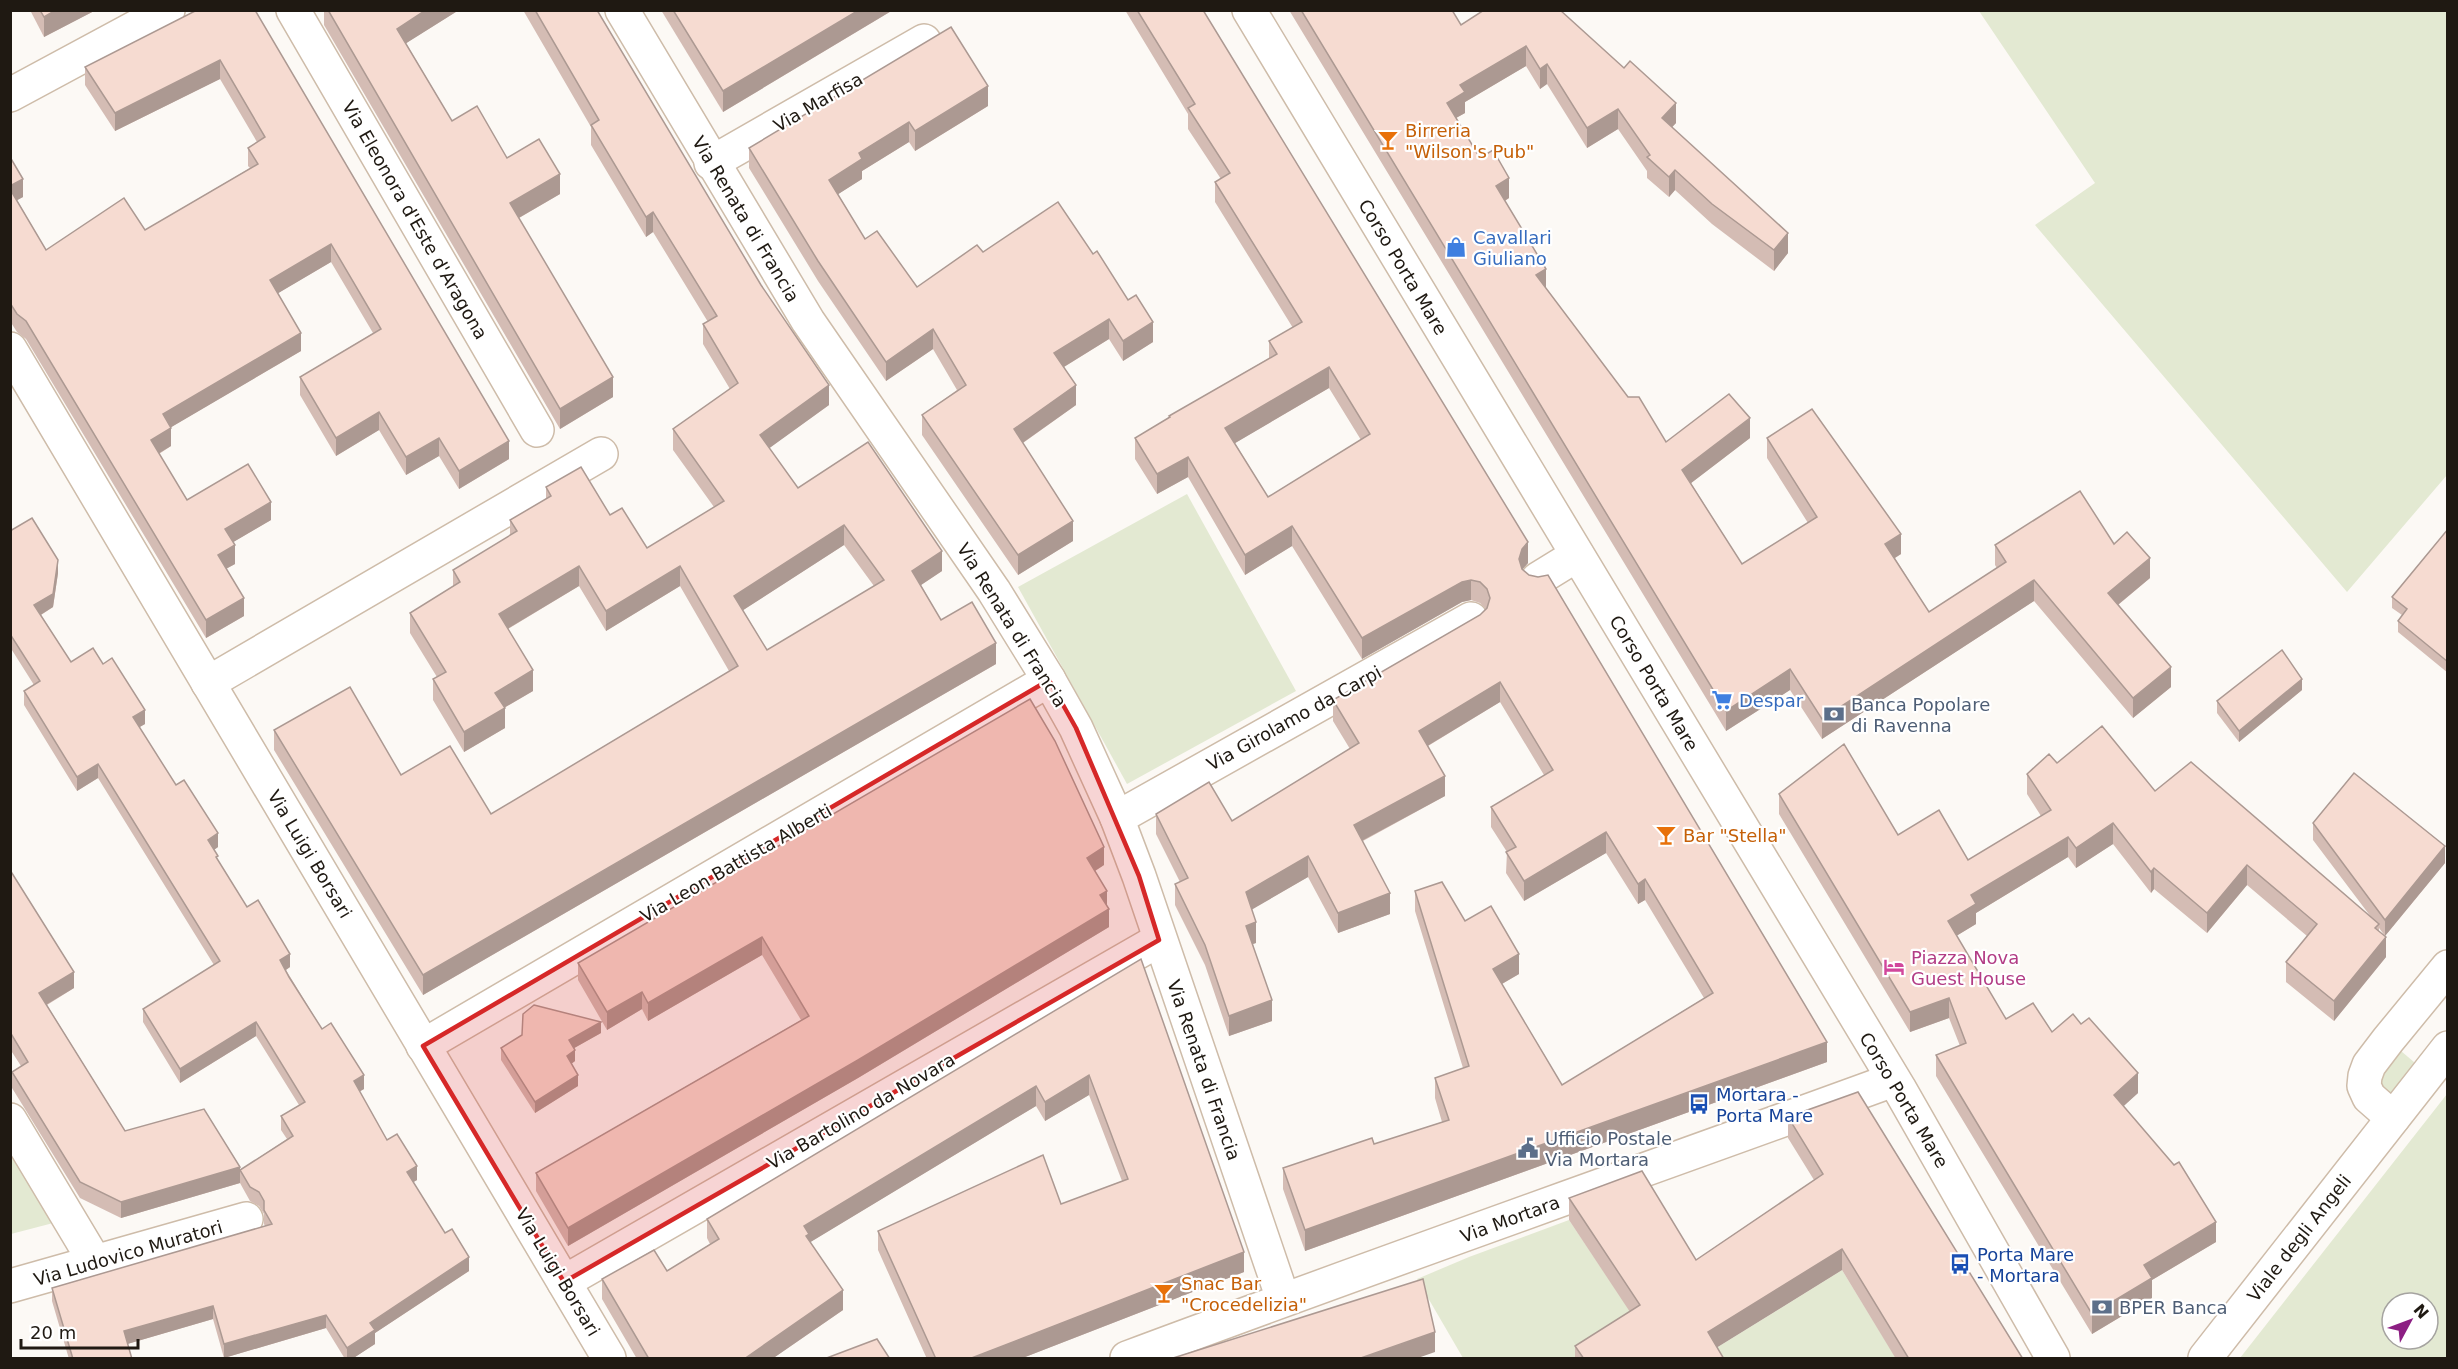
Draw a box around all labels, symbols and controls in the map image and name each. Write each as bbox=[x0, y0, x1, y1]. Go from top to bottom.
street label: Via Marfisa bbox=[770, 68, 866, 136]
street label: Via Eleonora d'Este d'Aragona bbox=[338, 97, 492, 343]
place label: Birreria "Wilson's Pub" bbox=[1405, 120, 1534, 162]
bar icon: Birreria "Wilson's Pub" bbox=[1376, 128, 1400, 152]
street label: Via Renata di Francia bbox=[688, 132, 804, 306]
street label: Corso Porta Mare bbox=[1354, 196, 1452, 338]
place label: Cavallari Giuliano bbox=[1473, 227, 1552, 269]
shop icon: Cavallari Giuliano bbox=[1444, 235, 1468, 259]
street label: Via Renata di Francia bbox=[953, 539, 1071, 711]
street label: Corso Porta Mare bbox=[1605, 612, 1703, 754]
street label: Via Girolamo da Carpi bbox=[1203, 661, 1385, 775]
supermarket icon: Despar bbox=[1710, 688, 1734, 712]
place label: Despar bbox=[1739, 690, 1804, 711]
place label: Banca Popolare di Ravenna bbox=[1851, 694, 1990, 736]
bank icon: Banca Popolare di Ravenna bbox=[1822, 702, 1846, 726]
street label: Via Luigi Borsari bbox=[264, 786, 356, 922]
street label: Via Leon Battista Alberti bbox=[637, 800, 835, 926]
bar icon: Bar "Stella" bbox=[1654, 823, 1678, 847]
place label: Bar "Stella" bbox=[1683, 825, 1787, 846]
place label: Piazza Nova Guest House bbox=[1911, 947, 2026, 989]
hotel icon: Piazza Nova Guest House bbox=[1882, 955, 1906, 979]
street label: Via Renata di Francia bbox=[1163, 977, 1245, 1163]
street label: Corso Porta Mare bbox=[1855, 1029, 1953, 1171]
street label: Via Bartolino da Novara bbox=[763, 1049, 959, 1173]
place label: Mortara - Porta Mare bbox=[1716, 1084, 1813, 1126]
bus stop icon: Mortara - Porta Mare bbox=[1687, 1092, 1711, 1116]
place label: Ufficio Postale Via Mortara bbox=[1545, 1128, 1672, 1170]
public building icon: Ufficio Postale Via Mortara bbox=[1516, 1136, 1540, 1160]
street label: Viale degli Angeli bbox=[2243, 1170, 2355, 1306]
street label: Via Mortara bbox=[1457, 1191, 1563, 1247]
street label: Via Luigi Borsari bbox=[512, 1204, 604, 1340]
street label: Via Ludovico Muratori bbox=[31, 1216, 225, 1290]
place label: Porta Mare - Mortara bbox=[1977, 1244, 2074, 1286]
bus stop icon: Porta Mare - Mortara bbox=[1948, 1252, 1972, 1276]
place label: Snac Bar "Crocedelizia" bbox=[1181, 1273, 1307, 1315]
bar icon: Snac Bar "Crocedelizia" bbox=[1152, 1281, 1176, 1305]
north arrow bbox=[2380, 1291, 2440, 1351]
bank icon: BPER Banca bbox=[2090, 1295, 2114, 1319]
place label: BPER Banca bbox=[2119, 1297, 2228, 1318]
text: N bbox=[2409, 1300, 2433, 1323]
scale bar bbox=[21, 1312, 138, 1350]
text: 20 m bbox=[30, 1322, 76, 1343]

